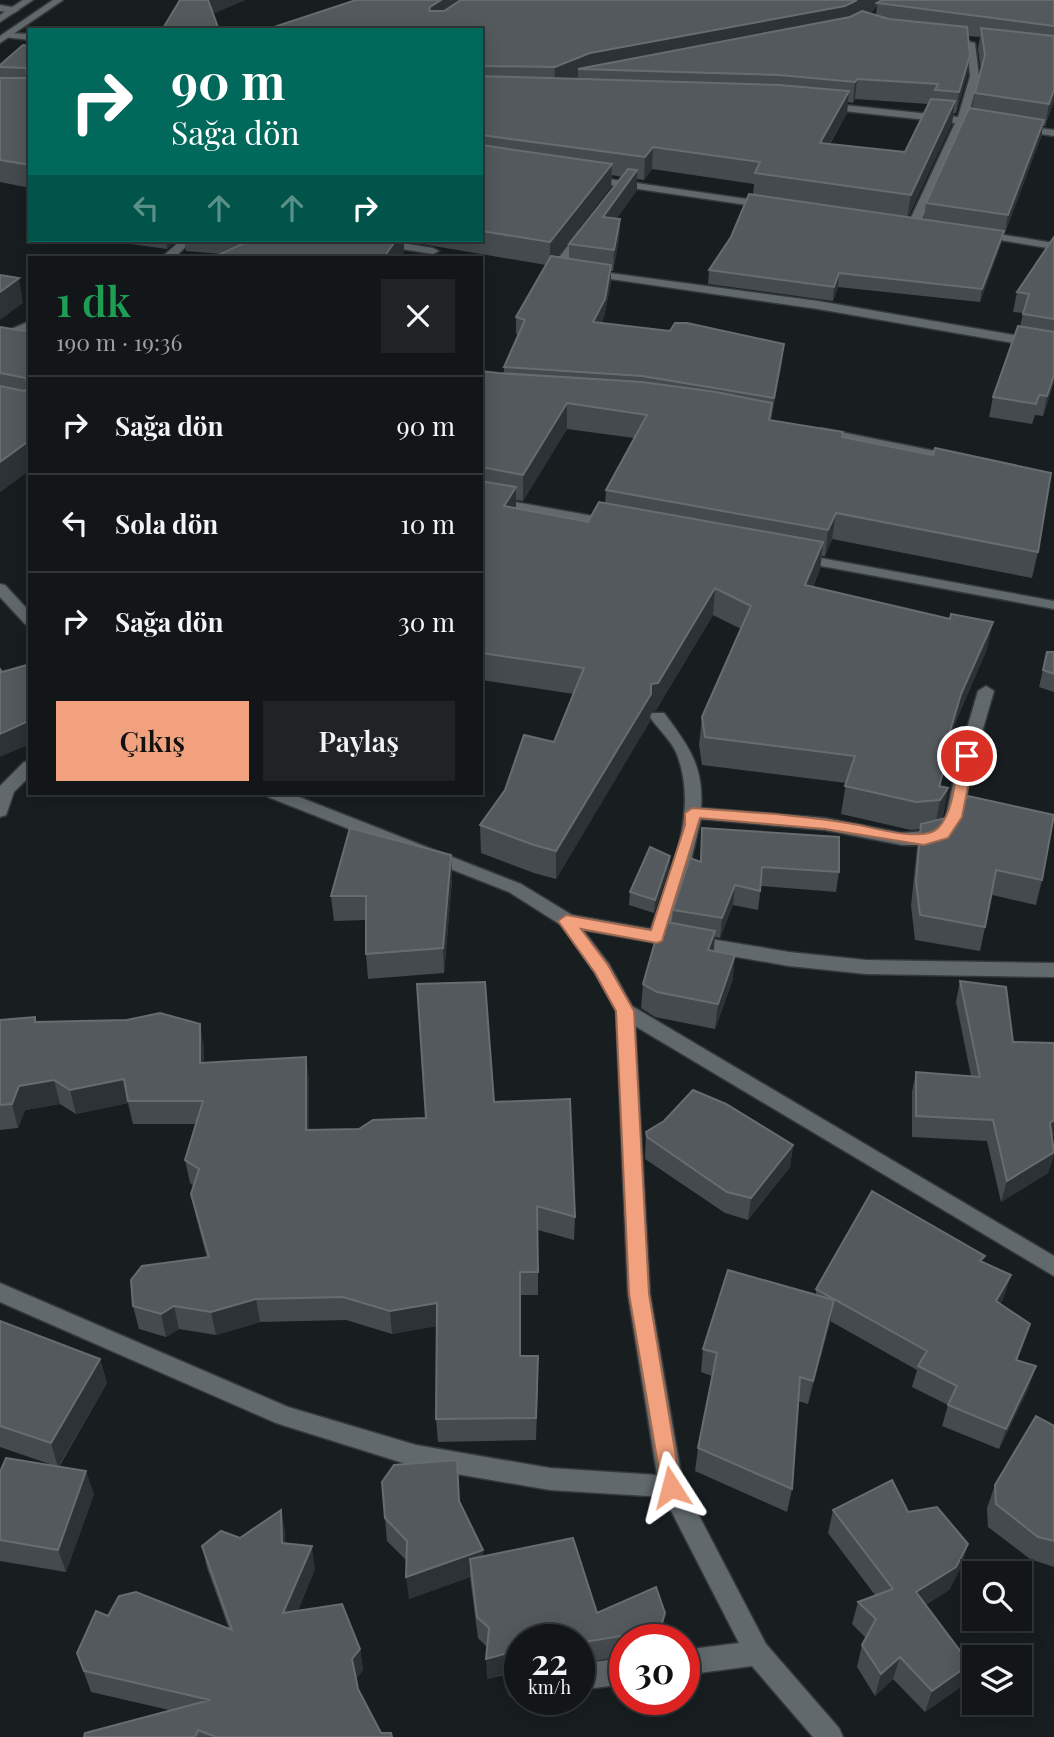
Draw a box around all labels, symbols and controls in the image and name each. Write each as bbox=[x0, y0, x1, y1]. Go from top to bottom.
text: 90 m bbox=[171, 47, 285, 112]
icon: right bbox=[56, 56, 147, 147]
text: Sağa dön bbox=[171, 110, 300, 153]
icon: left bbox=[127, 189, 165, 227]
icon: ahead bbox=[200, 189, 238, 227]
icon: ahead bbox=[273, 189, 311, 227]
icon: right bbox=[346, 189, 384, 227]
text: 1 dk bbox=[56, 272, 131, 328]
button: close bbox=[381, 279, 455, 353]
text: 190 m · 19:36 bbox=[56, 326, 182, 357]
icon: right bbox=[56, 406, 94, 444]
text: Sağa dön bbox=[115, 408, 223, 443]
text: 90 m bbox=[397, 408, 455, 443]
icon: left bbox=[56, 504, 94, 542]
text: Sola dön bbox=[115, 506, 218, 541]
text: 10 m bbox=[400, 506, 455, 541]
icon: right bbox=[56, 602, 94, 640]
text: Sağa dön bbox=[115, 604, 223, 639]
text: 30 m bbox=[398, 604, 455, 639]
button: Çıkış bbox=[56, 701, 249, 781]
button: Paylaş bbox=[263, 701, 455, 781]
pin bbox=[937, 726, 997, 786]
icon: arrive bbox=[948, 737, 986, 775]
position arrow bbox=[634, 1450, 708, 1524]
map controls bbox=[962, 1561, 1032, 1715]
button: search bbox=[962, 1561, 1032, 1631]
speed limit sign: 30 bbox=[609, 1624, 700, 1715]
text: 22 bbox=[531, 1637, 568, 1684]
button: layers bbox=[962, 1645, 1032, 1715]
text: km/h bbox=[528, 1675, 571, 1699]

